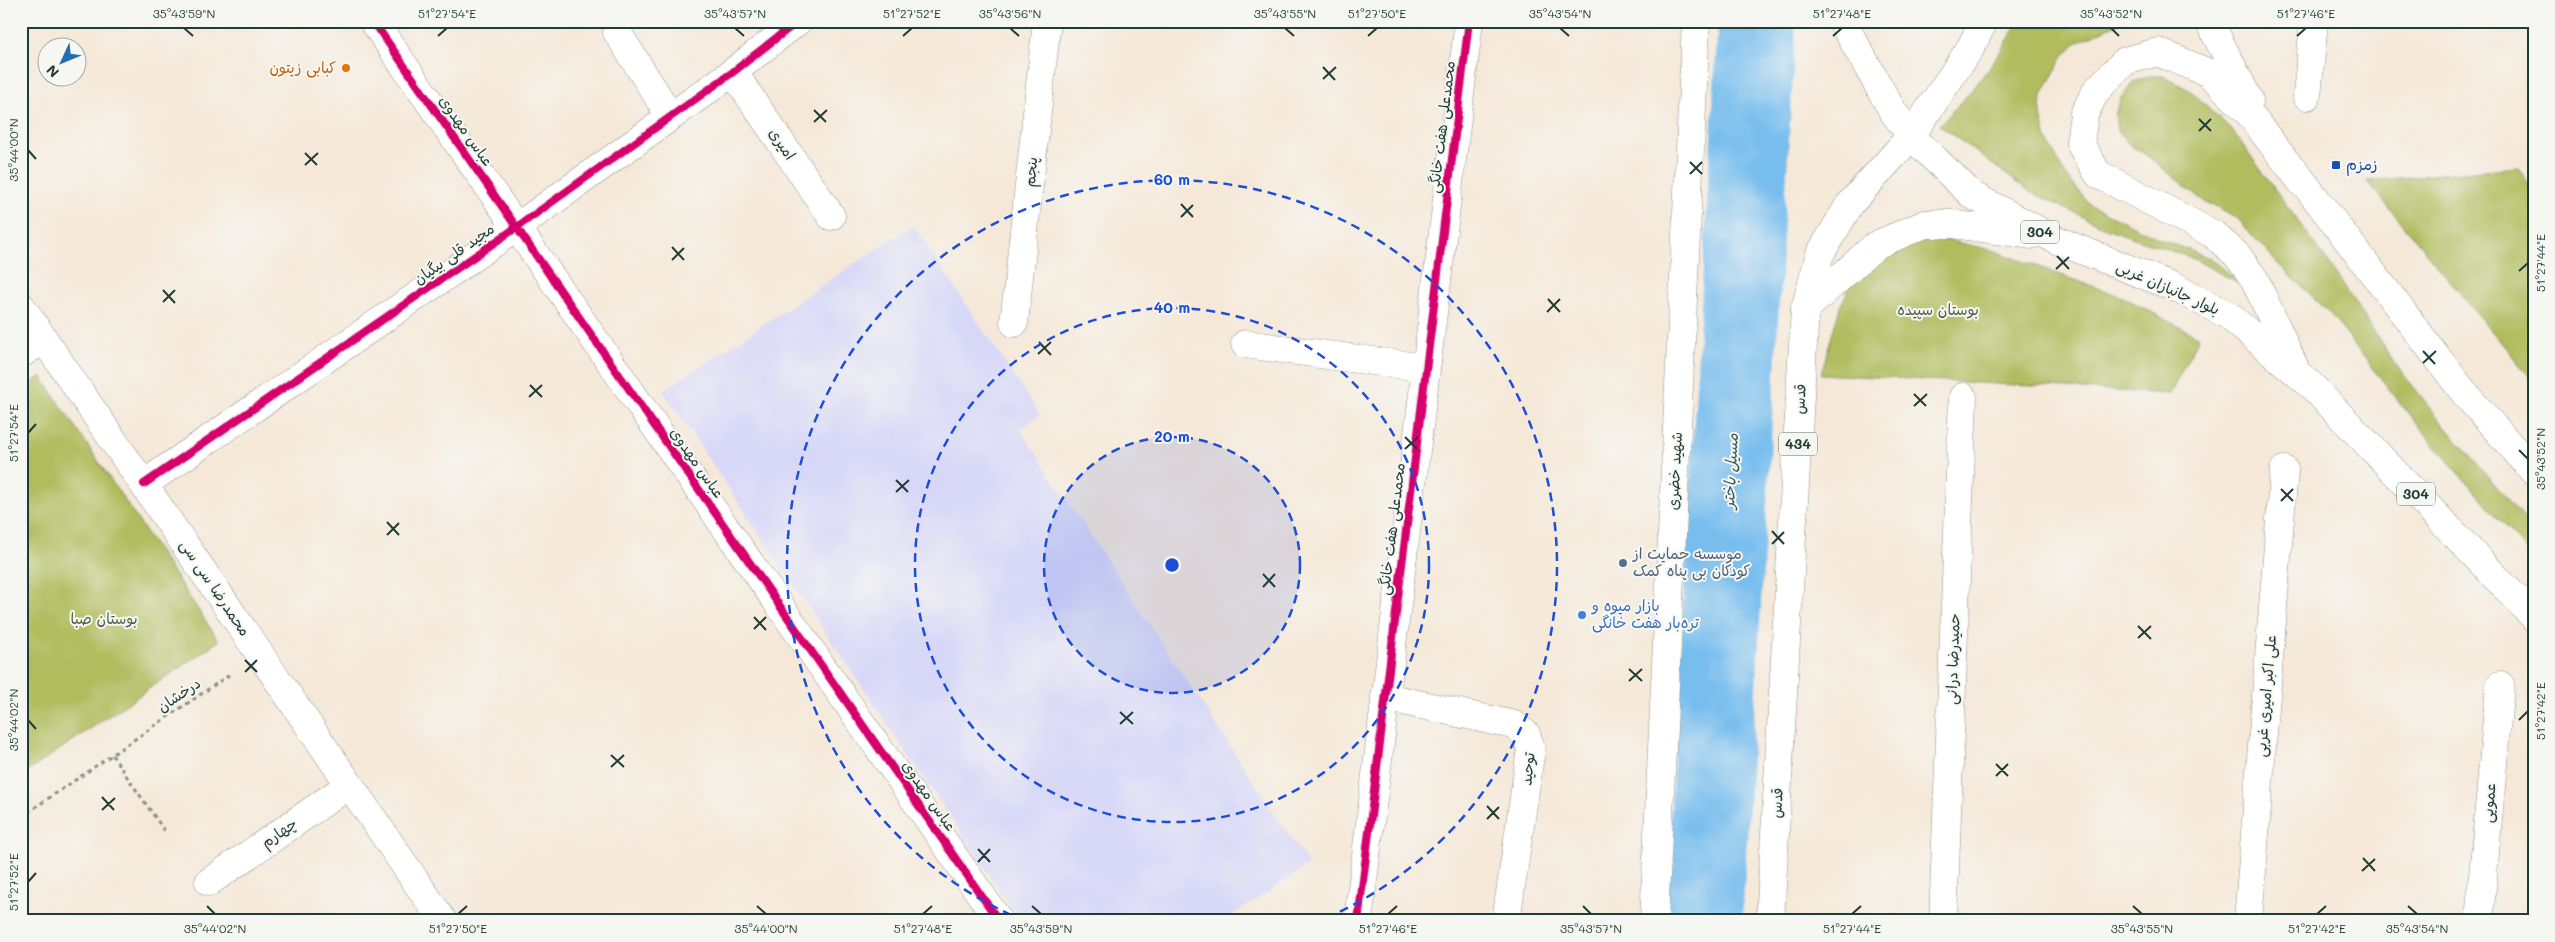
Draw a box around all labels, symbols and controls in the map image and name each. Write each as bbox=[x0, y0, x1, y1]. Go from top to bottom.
text: 35°43'59"N bbox=[153, 5, 215, 21]
text: 51°27'54"E bbox=[418, 5, 476, 21]
text: 35°43'57"N bbox=[704, 5, 766, 21]
text: 51°27'52"E bbox=[883, 5, 941, 21]
text: 35°43'56"N bbox=[979, 5, 1041, 21]
text: 35°43'55"N bbox=[1254, 5, 1316, 21]
text: 51°27'50"E bbox=[1348, 5, 1406, 21]
text: 35°43'54"N bbox=[1529, 5, 1591, 21]
text: 51°27'48"E bbox=[1813, 5, 1871, 21]
text: 35°43'52"N bbox=[2080, 5, 2142, 21]
text: 51°27'46"E bbox=[2277, 5, 2335, 21]
north arrow bbox=[38, 38, 88, 88]
place label: کبابی زیتون bbox=[269, 57, 336, 78]
street label: محمدعلی هفت خانگی bbox=[1423, 60, 1460, 194]
text: N bbox=[42, 61, 63, 82]
marker: کبابی زیتون bbox=[340, 62, 352, 74]
street label: عباس مهدوی bbox=[435, 91, 498, 170]
text: 35°44'00"N bbox=[5, 118, 21, 182]
street label: امیری bbox=[765, 124, 801, 163]
place label: زمزم bbox=[2346, 154, 2378, 176]
street label: پنجم bbox=[1018, 156, 1045, 188]
marker: زمزم bbox=[2330, 159, 2342, 171]
text: 60 m bbox=[1154, 169, 1190, 189]
street label: مجید قلی بیگیان bbox=[409, 218, 498, 289]
road number: 304 bbox=[2021, 220, 2059, 243]
text: 51°27'44"E bbox=[2532, 234, 2548, 292]
street label: بلوار جانبازان غربی bbox=[2113, 255, 2223, 320]
text: 40 m bbox=[1154, 297, 1190, 317]
park label: بوستان سپیده bbox=[1897, 299, 1979, 320]
street label: قدس bbox=[1788, 383, 1810, 415]
text: 51°27'54"E bbox=[5, 404, 21, 462]
street label: عباس مهدوی bbox=[666, 423, 729, 502]
text: 20 m bbox=[1154, 426, 1190, 446]
text: 35°43'52"N bbox=[2532, 428, 2548, 490]
street label: شهید خضری bbox=[1662, 431, 1686, 511]
water label: مسیل باختر bbox=[1717, 432, 1743, 511]
road number: 434 bbox=[1779, 432, 1817, 456]
street label: محمدعلی هفت خانگی bbox=[1373, 462, 1410, 596]
road number: 304 bbox=[2397, 482, 2435, 506]
street label: محمدرضا سی سی bbox=[175, 535, 256, 640]
place label: موسسه حمایت از کودکان بی پناه کمک bbox=[1632, 543, 1750, 581]
centre of rings bbox=[1163, 556, 1181, 574]
marker: موسسه حمایت از کودکان بی پناه کمک bbox=[1617, 557, 1629, 569]
place label: بازار میوه و تره‌بار هفت خانگی bbox=[1591, 595, 1699, 633]
park label: بوستان صبا bbox=[70, 608, 138, 628]
marker: بازار میوه و تره‌بار هفت خانگی bbox=[1576, 609, 1588, 621]
street label: حمیدرضا درانی bbox=[1940, 613, 1965, 705]
street label: علی اکبر امیری غربی bbox=[2250, 634, 2281, 758]
street label: درخشان bbox=[153, 672, 204, 716]
text: 51°27'42"E bbox=[2532, 682, 2548, 740]
text: 35°44'02"N bbox=[5, 689, 21, 751]
street label: توحید bbox=[1515, 751, 1539, 786]
street label: عباس مهدوی bbox=[898, 756, 961, 835]
street label: عمویی bbox=[2476, 782, 2501, 824]
street label: قدس bbox=[1765, 787, 1787, 819]
street label: چهارم bbox=[256, 813, 302, 853]
text: 51°27'52"E bbox=[5, 853, 21, 911]
text: 35°44'02"N bbox=[184, 920, 246, 936]
text: 51°27'50"E bbox=[429, 920, 487, 936]
text: 35°44'00"N bbox=[734, 920, 798, 936]
text: 51°27'48"E bbox=[894, 920, 952, 936]
text: 35°43'59"N bbox=[1010, 920, 1072, 936]
text: 51°27'46"E bbox=[1359, 920, 1417, 936]
text: 35°43'57"N bbox=[1560, 920, 1622, 936]
text: 51°27'44"E bbox=[1823, 920, 1881, 936]
text: 35°43'55"N bbox=[2111, 920, 2173, 936]
text: 51°27'42"E bbox=[2288, 920, 2346, 936]
text: 35°43'54"N bbox=[2386, 920, 2448, 936]

